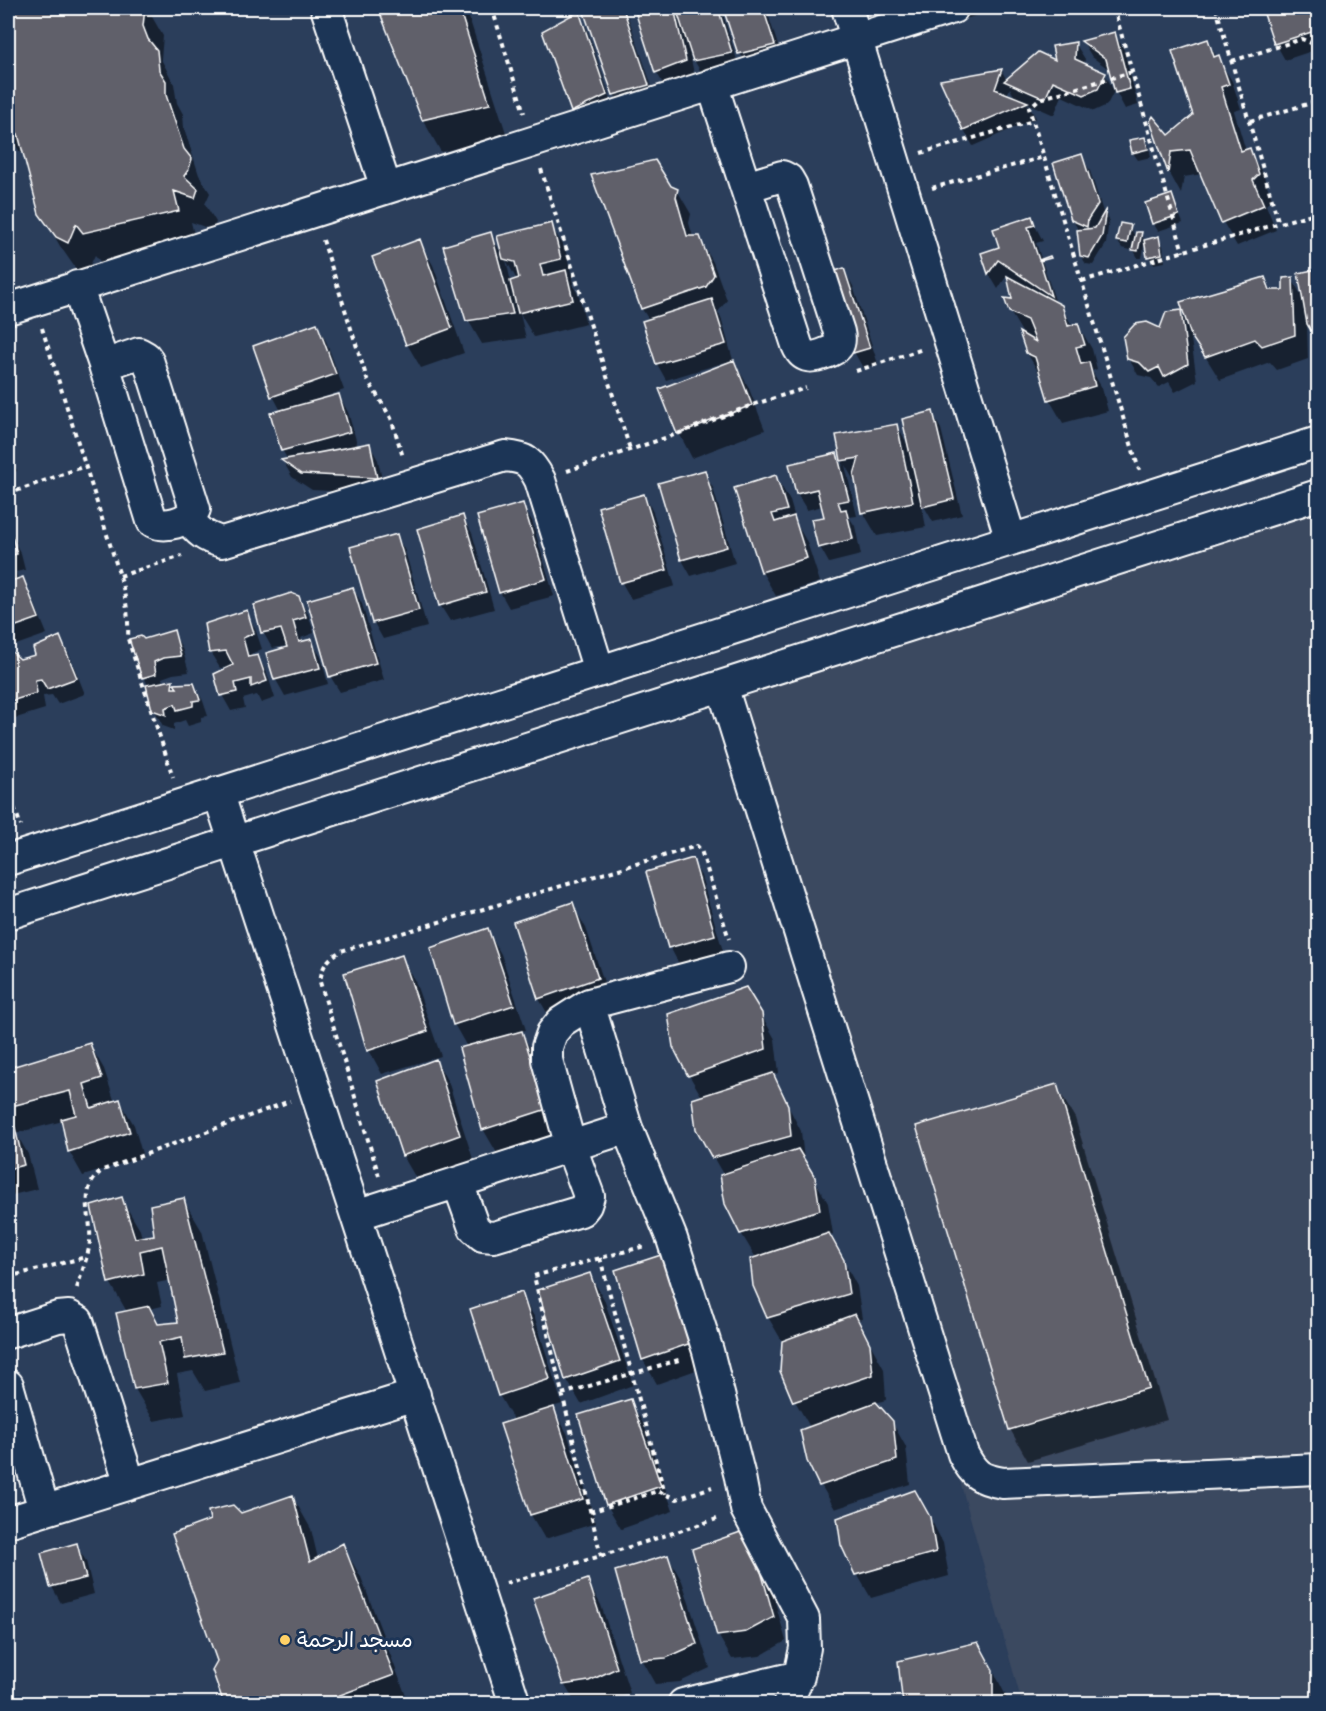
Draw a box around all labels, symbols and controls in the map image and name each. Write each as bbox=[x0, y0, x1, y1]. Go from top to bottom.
place label: مسجد الرحمة bbox=[297, 1625, 413, 1654]
marker: مسجد الرحمة bbox=[278, 1633, 292, 1647]

